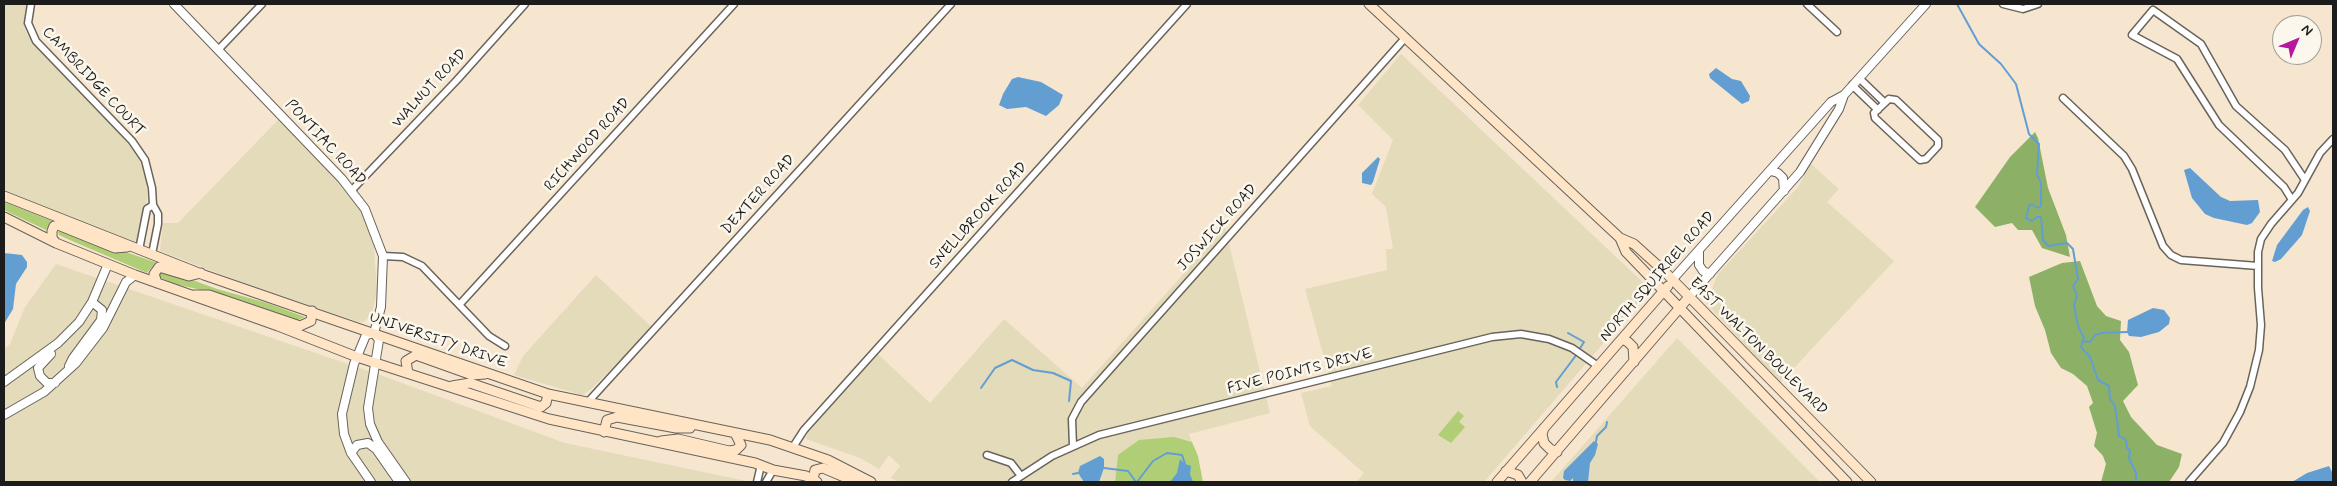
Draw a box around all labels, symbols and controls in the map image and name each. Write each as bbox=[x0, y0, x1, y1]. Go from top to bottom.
north arrow bbox=[2272, 15, 2322, 65]
text: N bbox=[2297, 20, 2317, 40]
street label: CAMBRIDGE COURT bbox=[38, 24, 148, 140]
street label: WALNUT ROAD bbox=[389, 46, 471, 132]
street label: RICHWOOD ROAD bbox=[541, 95, 635, 195]
street label: PONTIAC ROAD bbox=[281, 96, 369, 190]
street label: DEXTER ROAD bbox=[718, 151, 800, 239]
street label: SNELLBROOK ROAD bbox=[926, 159, 1032, 273]
street label: JOSWICK ROAD bbox=[1174, 181, 1262, 275]
street label: NORTH SQUIRREL ROAD bbox=[1597, 208, 1719, 346]
street label: EAST WALTON BOULEVARD bbox=[1685, 274, 1831, 420]
street label: UNIVERSITY DRIVE bbox=[367, 309, 509, 373]
street label: FIVE POINTS DRIVE bbox=[1225, 345, 1375, 399]

